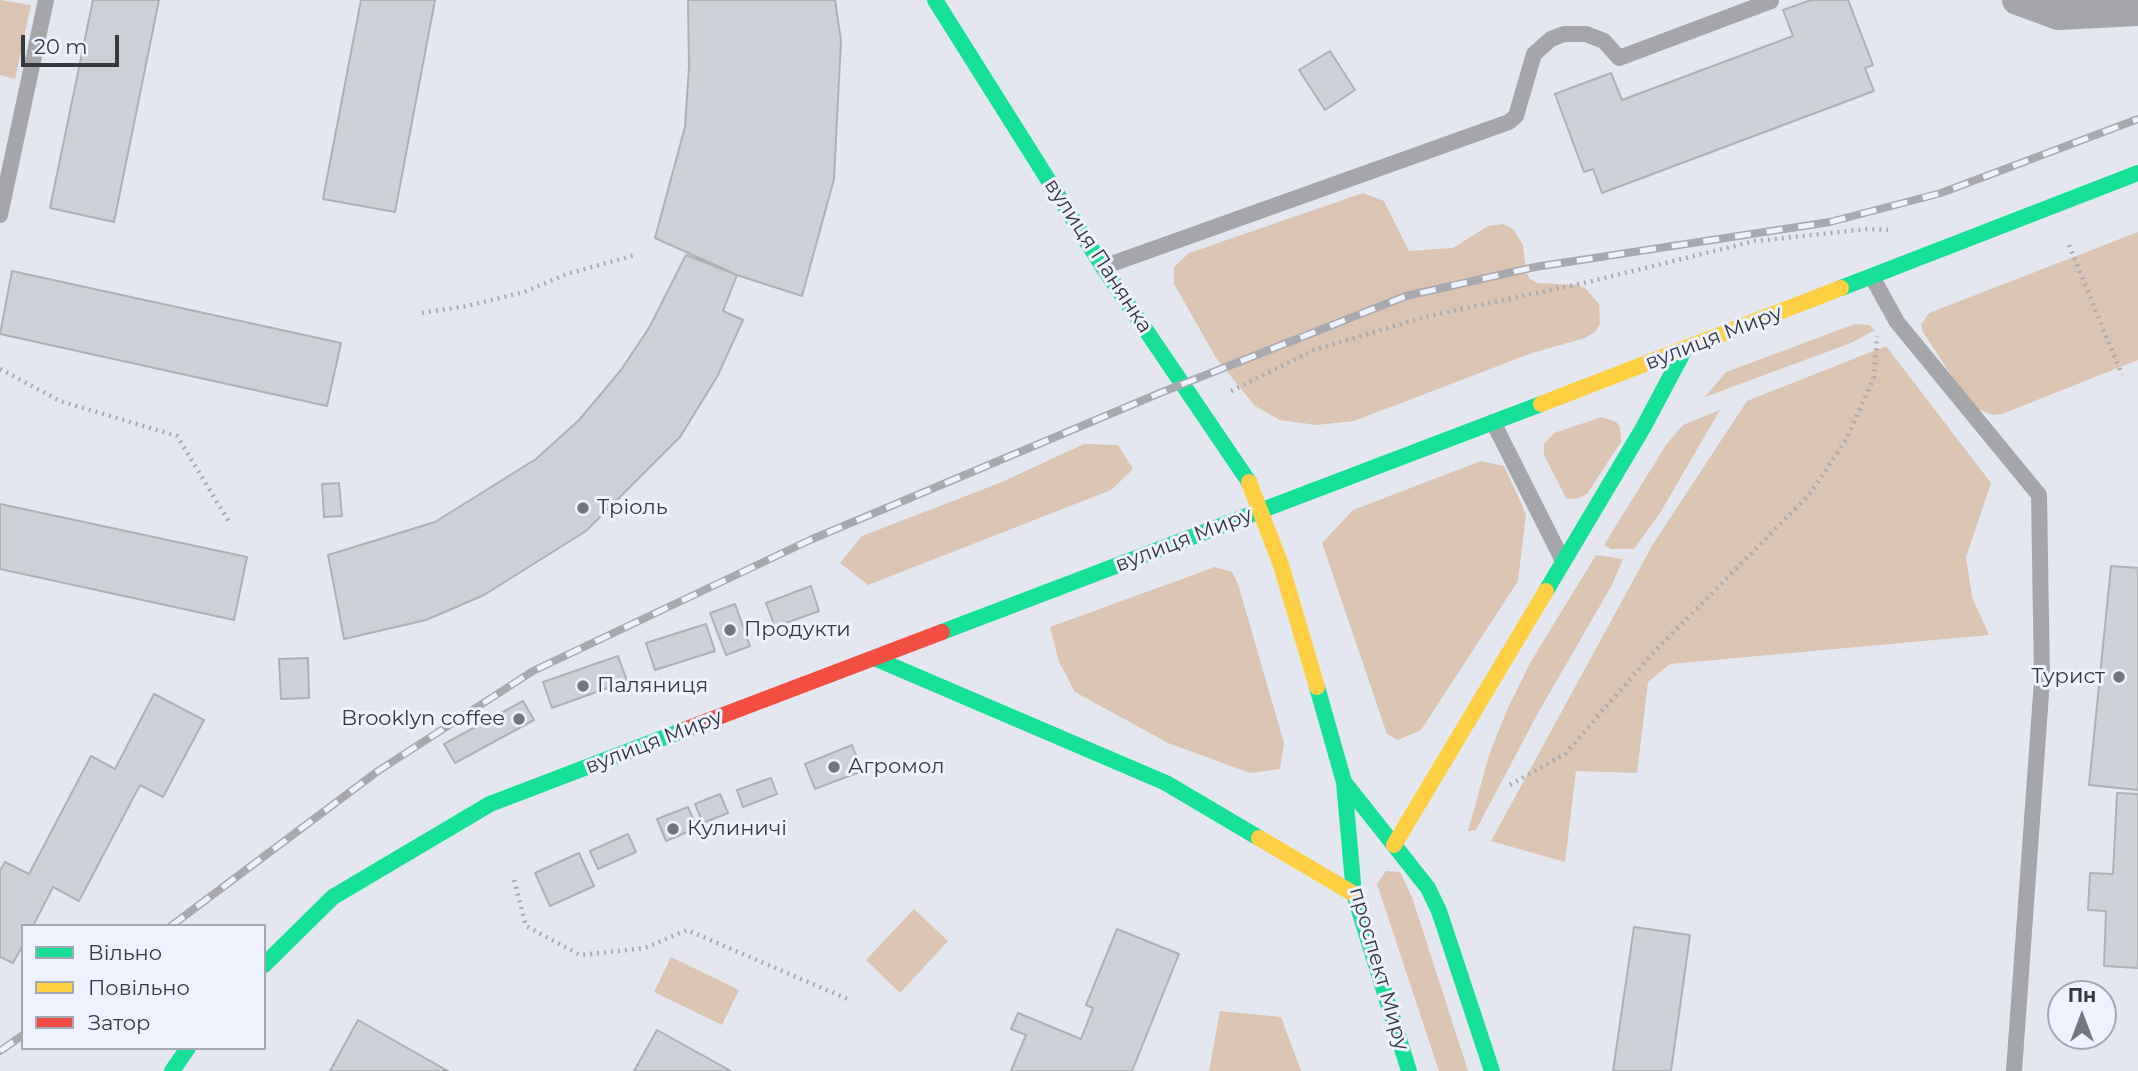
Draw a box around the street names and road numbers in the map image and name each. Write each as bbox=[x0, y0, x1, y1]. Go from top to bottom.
street label: вулиця Панянка bbox=[1039, 174, 1157, 338]
street label: вулиця Миру bbox=[1642, 300, 1786, 376]
street label: вулиця Миру bbox=[1112, 502, 1256, 578]
street label: вулиця Миру bbox=[582, 704, 726, 780]
street label: проспект Миру bbox=[1344, 884, 1414, 1054]

